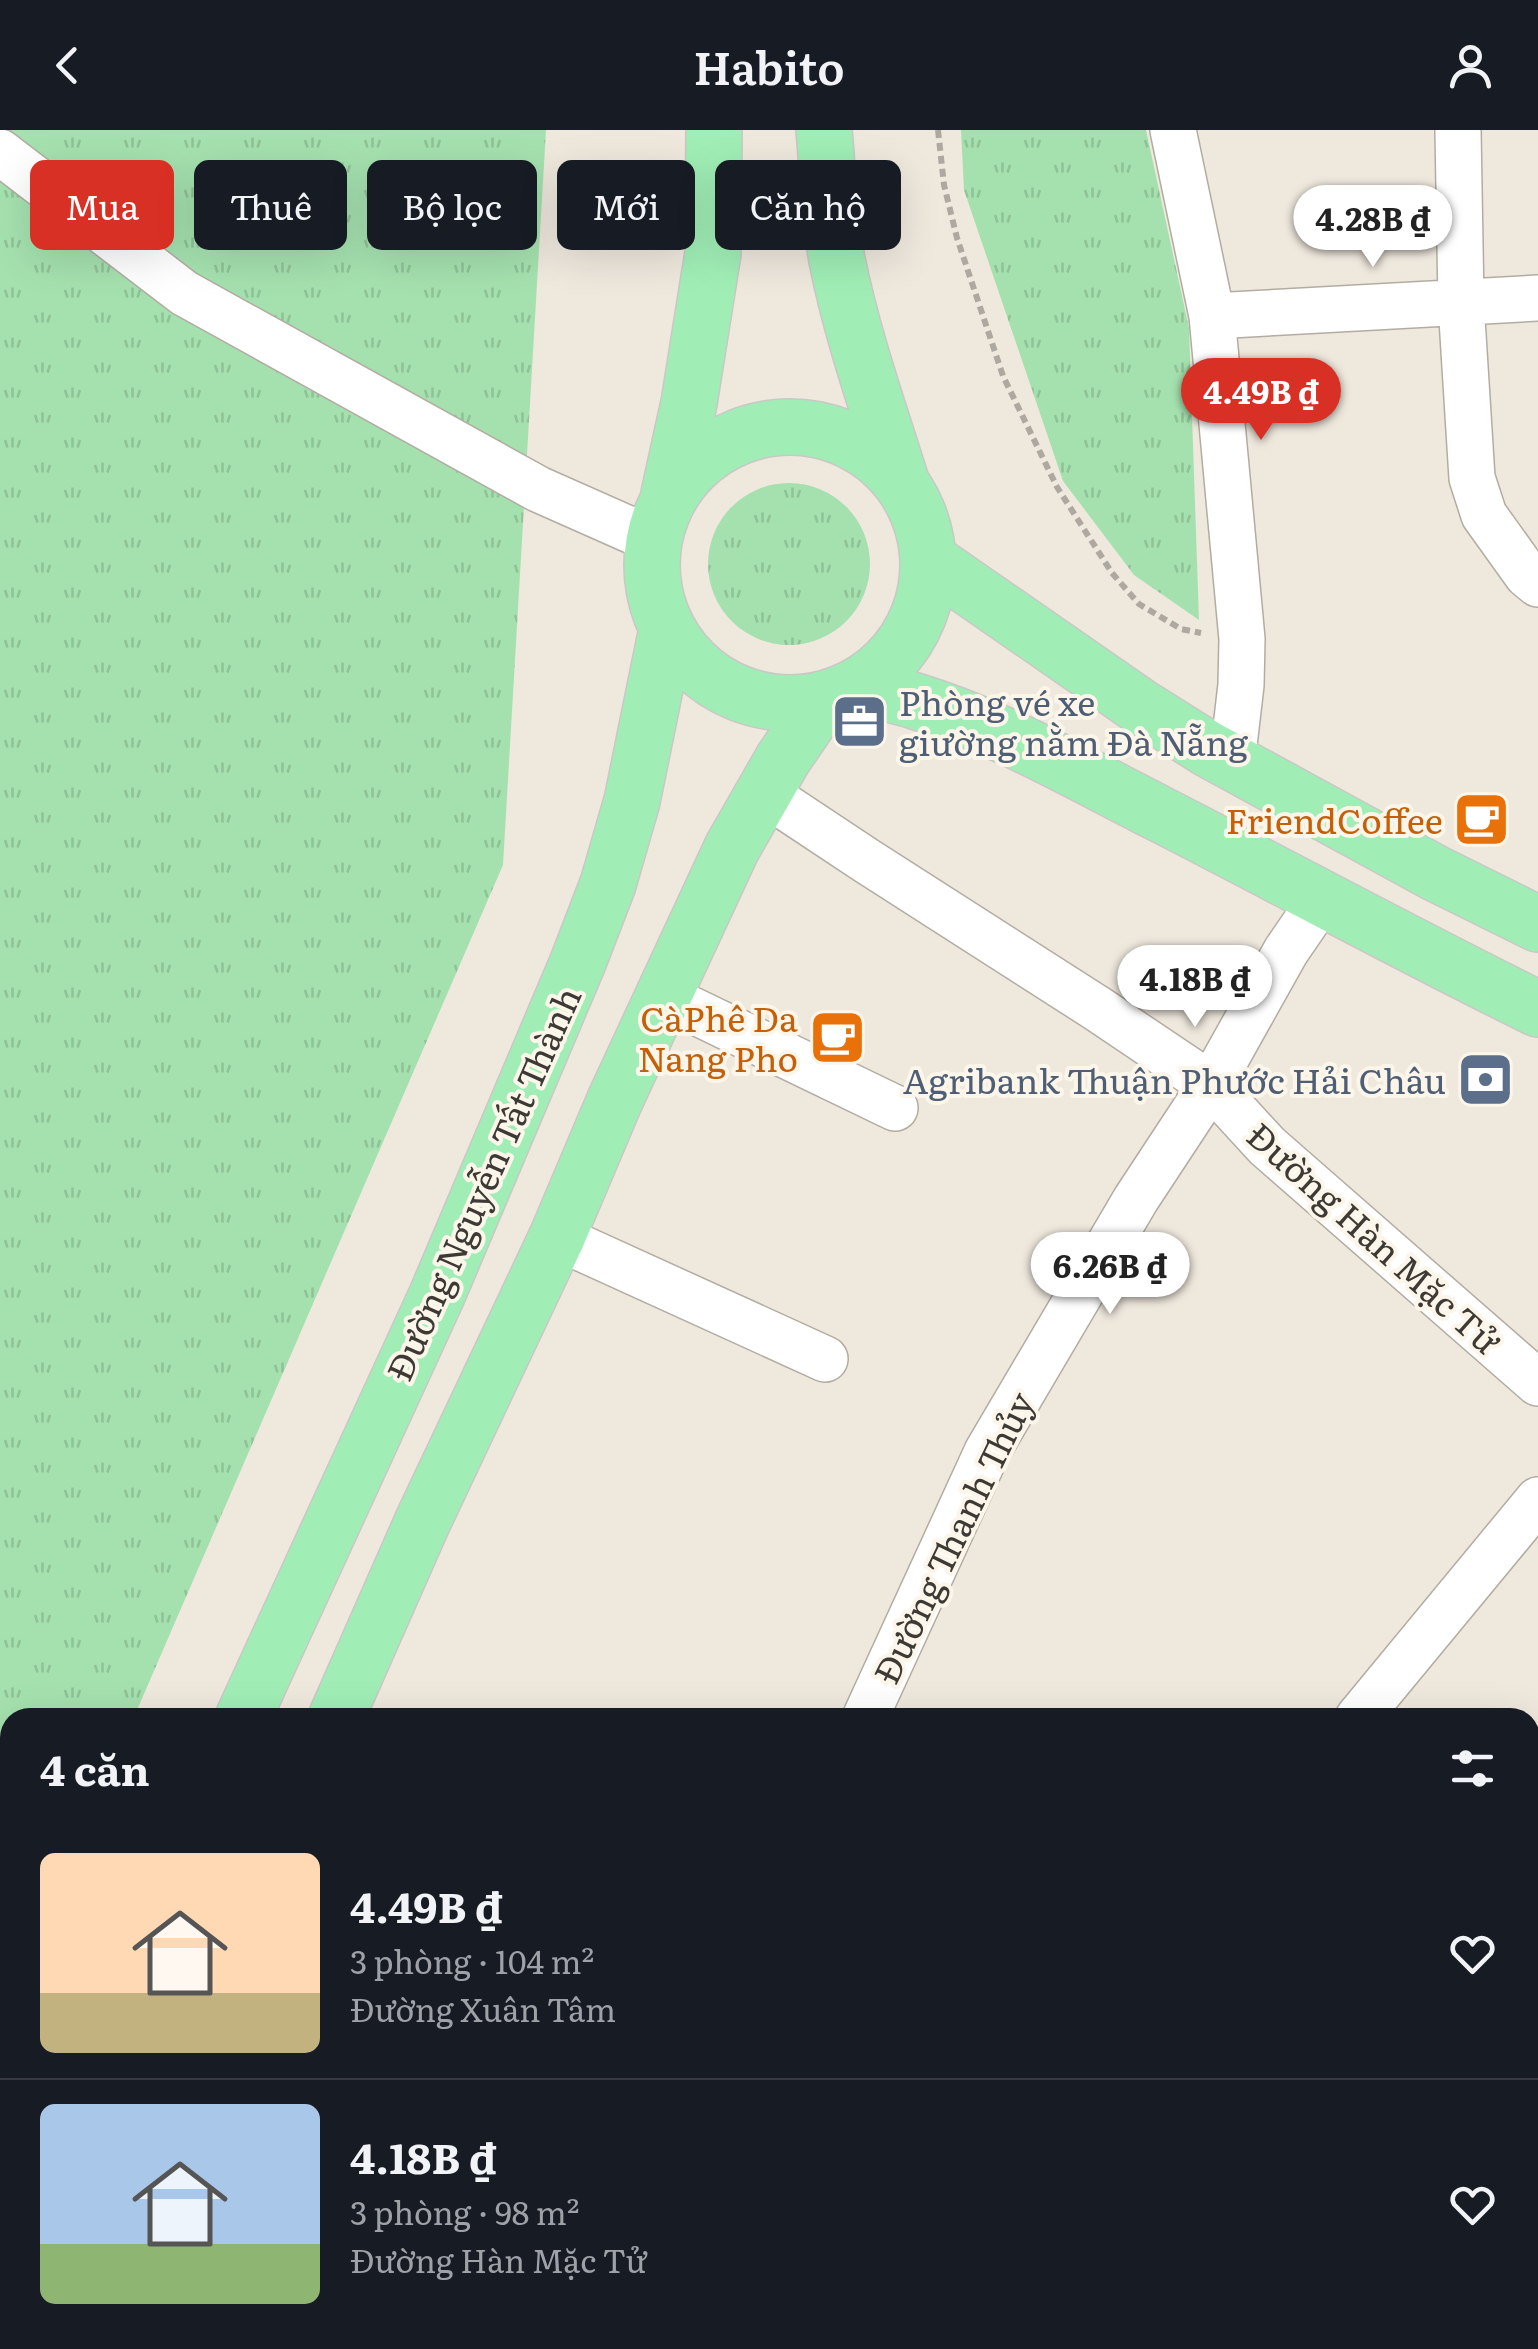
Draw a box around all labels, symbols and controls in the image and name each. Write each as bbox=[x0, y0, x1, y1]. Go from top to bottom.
text: Habito bbox=[693, 32, 845, 99]
icon: back bbox=[40, 38, 95, 93]
icon: person bbox=[1443, 38, 1498, 93]
chip: Mua bbox=[30, 160, 174, 250]
chip: Thuê bbox=[194, 160, 347, 250]
chip: Bộ lọc bbox=[367, 160, 537, 250]
chip: Mới bbox=[557, 160, 695, 250]
chip: Căn hộ bbox=[715, 160, 901, 250]
pin: 4.28B ₫ bbox=[1281, 185, 1465, 270]
text: 4.28B ₫ bbox=[1315, 193, 1431, 241]
pin: 4.49B ₫ bbox=[1169, 358, 1353, 443]
text: 4.49B ₫ bbox=[1203, 366, 1319, 414]
place label: Phòng vé xe giường nằm Đà Nẵng bbox=[899, 675, 1248, 767]
office icon: Phòng vé xe giường nằm Đà Nẵng bbox=[830, 691, 890, 751]
cafe icon: FriendCoffee bbox=[1452, 789, 1512, 849]
place label: FriendCoffee bbox=[1226, 793, 1443, 845]
pin: 4.18B ₫ bbox=[1103, 945, 1287, 1030]
text: 4.18B ₫ bbox=[1139, 953, 1251, 1001]
street label: Đường Nguyễn Tất Thành bbox=[371, 978, 593, 1388]
place label: CàPhê Da Nang Pho bbox=[638, 991, 798, 1083]
cafe icon: CàPhê Da Nang Pho bbox=[807, 1007, 867, 1067]
bank icon: Agribank Thuận Phước Hải Châu bbox=[1455, 1049, 1515, 1109]
place label: Agribank Thuận Phước Hải Châu bbox=[903, 1053, 1446, 1105]
street label: Đường Hàn Mặc Tử bbox=[1237, 1109, 1514, 1366]
pin: 6.26B ₫ bbox=[1018, 1232, 1202, 1317]
text: 6.26B ₫ bbox=[1053, 1240, 1167, 1288]
street label: Đường Thanh Thủy bbox=[859, 1381, 1046, 1692]
text: 4 căn bbox=[40, 1737, 150, 1799]
icon: filters bbox=[1445, 1741, 1500, 1796]
text: 4.49B ₫ bbox=[350, 1874, 502, 1936]
icon: home bbox=[120, 1893, 240, 2013]
icon: heart bbox=[1445, 1926, 1500, 1981]
text: 3 phòng · 104 m² bbox=[350, 1936, 594, 1984]
text: Đường Xuân Tâm bbox=[350, 1984, 616, 2032]
text: 4.18B ₫ bbox=[350, 2125, 496, 2187]
icon: home bbox=[120, 2144, 240, 2264]
icon: heart bbox=[1445, 2177, 1500, 2232]
text: 3 phòng · 98 m² bbox=[350, 2187, 579, 2235]
text: Đường Hàn Mặc Tử bbox=[350, 2235, 647, 2283]

